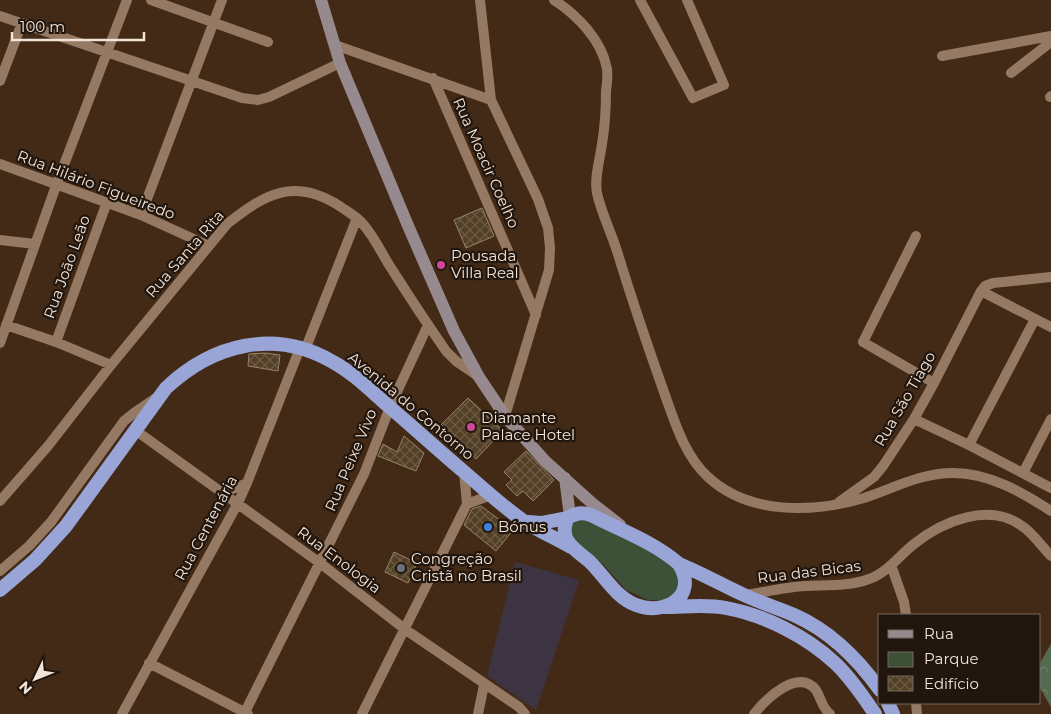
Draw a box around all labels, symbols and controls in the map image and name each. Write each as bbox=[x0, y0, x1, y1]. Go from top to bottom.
scale bar bbox=[12, 10, 145, 42]
text: 100 m bbox=[20, 17, 65, 36]
street label: Rua Moacir Coelho bbox=[449, 95, 524, 231]
street label: Rua Hilário Figueiredo bbox=[15, 146, 178, 223]
street label: Rua Santa Rita bbox=[141, 206, 228, 301]
street label: Rua João Leão bbox=[39, 213, 94, 321]
place label: Pousada Villa Real bbox=[451, 246, 519, 282]
marker: Pousada Villa Real bbox=[435, 259, 447, 271]
street label: Avenida do Contorno bbox=[345, 347, 478, 464]
street label: Rua São Tiago bbox=[870, 348, 939, 450]
street label: Rua Peixe Vivo bbox=[320, 406, 381, 514]
place label: Diamante Palace Hotel bbox=[481, 408, 575, 444]
marker: Diamante Palace Hotel bbox=[465, 421, 477, 433]
street label: Rua Centenária bbox=[170, 472, 241, 583]
place label: Bónus bbox=[498, 517, 546, 536]
marker: Bónus bbox=[482, 521, 494, 533]
street label: Rua Enologia bbox=[294, 522, 385, 597]
place label: Congreção Cristã no Brasil bbox=[411, 549, 522, 585]
street label: Rua das Bicas bbox=[756, 556, 862, 587]
marker: Congreção Cristã no Brasil bbox=[395, 562, 407, 574]
legend bbox=[878, 614, 1041, 704]
text: Rua bbox=[924, 624, 954, 643]
text: Parque bbox=[924, 649, 979, 668]
north arrow bbox=[10, 654, 60, 704]
text: Edifício bbox=[924, 674, 979, 693]
text: N bbox=[15, 678, 36, 698]

